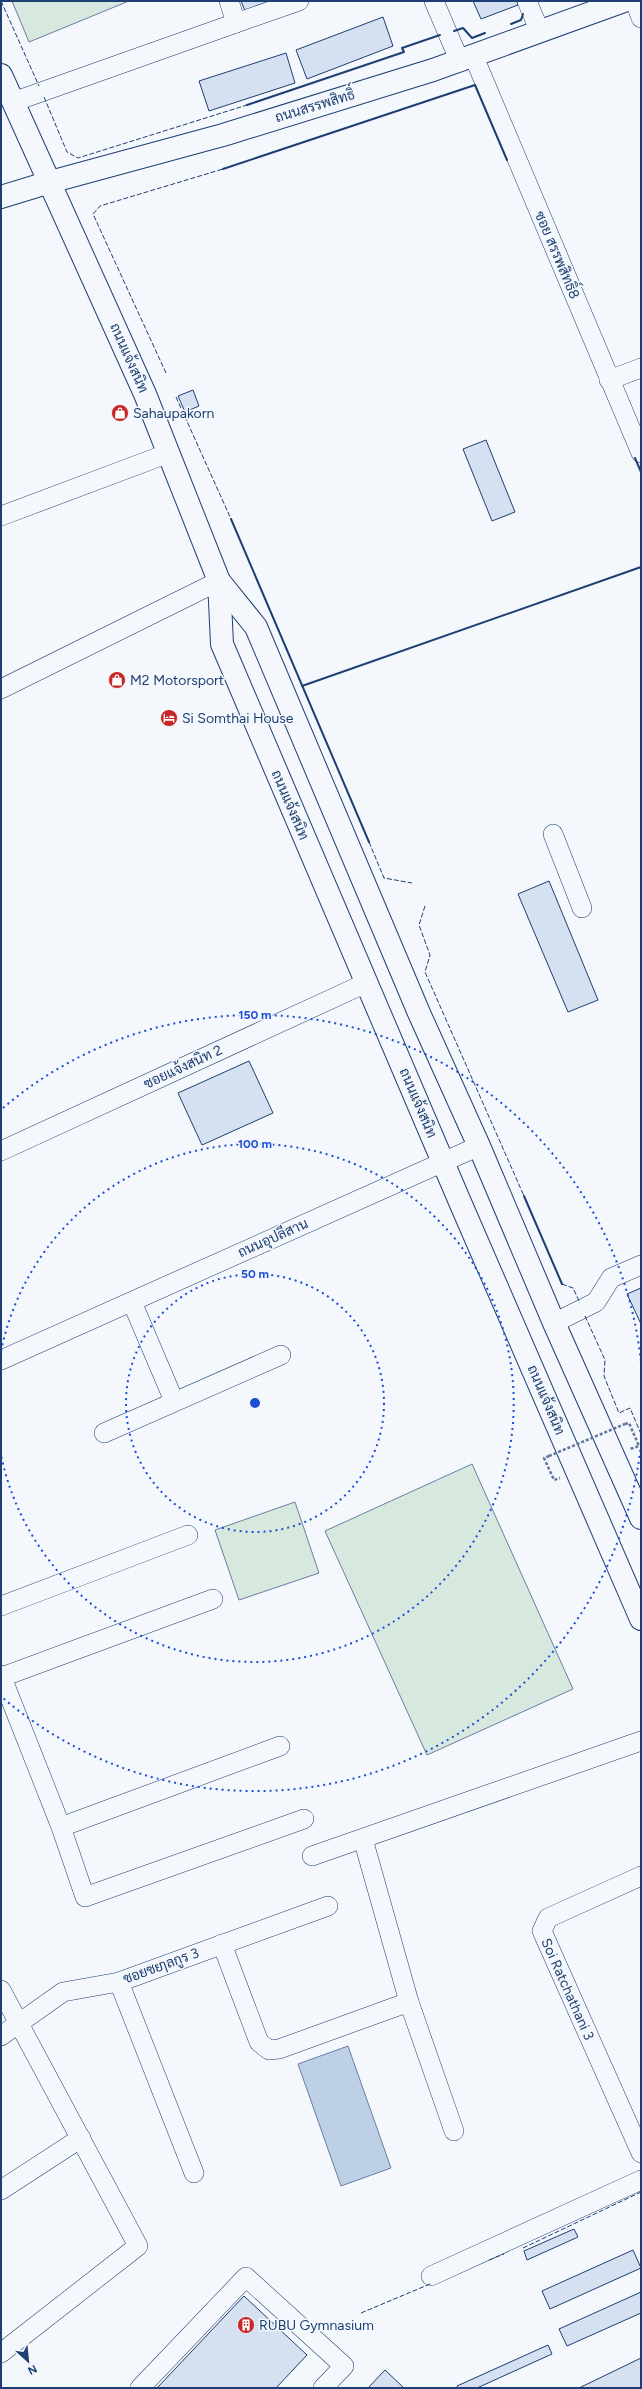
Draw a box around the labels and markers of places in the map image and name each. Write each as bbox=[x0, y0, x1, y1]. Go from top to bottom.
shop icon: Sahaupakorn bbox=[110, 403, 130, 423]
place label: Sahaupakorn bbox=[133, 405, 214, 422]
shop icon: M2 Motorsport bbox=[107, 670, 127, 690]
place label: M2 Motorsport bbox=[130, 672, 224, 689]
hotel icon: Si Somthai House bbox=[159, 708, 179, 728]
place label: Si Somthai House bbox=[182, 710, 294, 727]
centre of rings bbox=[248, 1396, 262, 1410]
building icon: RUBU Gymnasium bbox=[236, 2315, 256, 2335]
place label: RUBU Gymnasium bbox=[259, 2317, 374, 2334]

